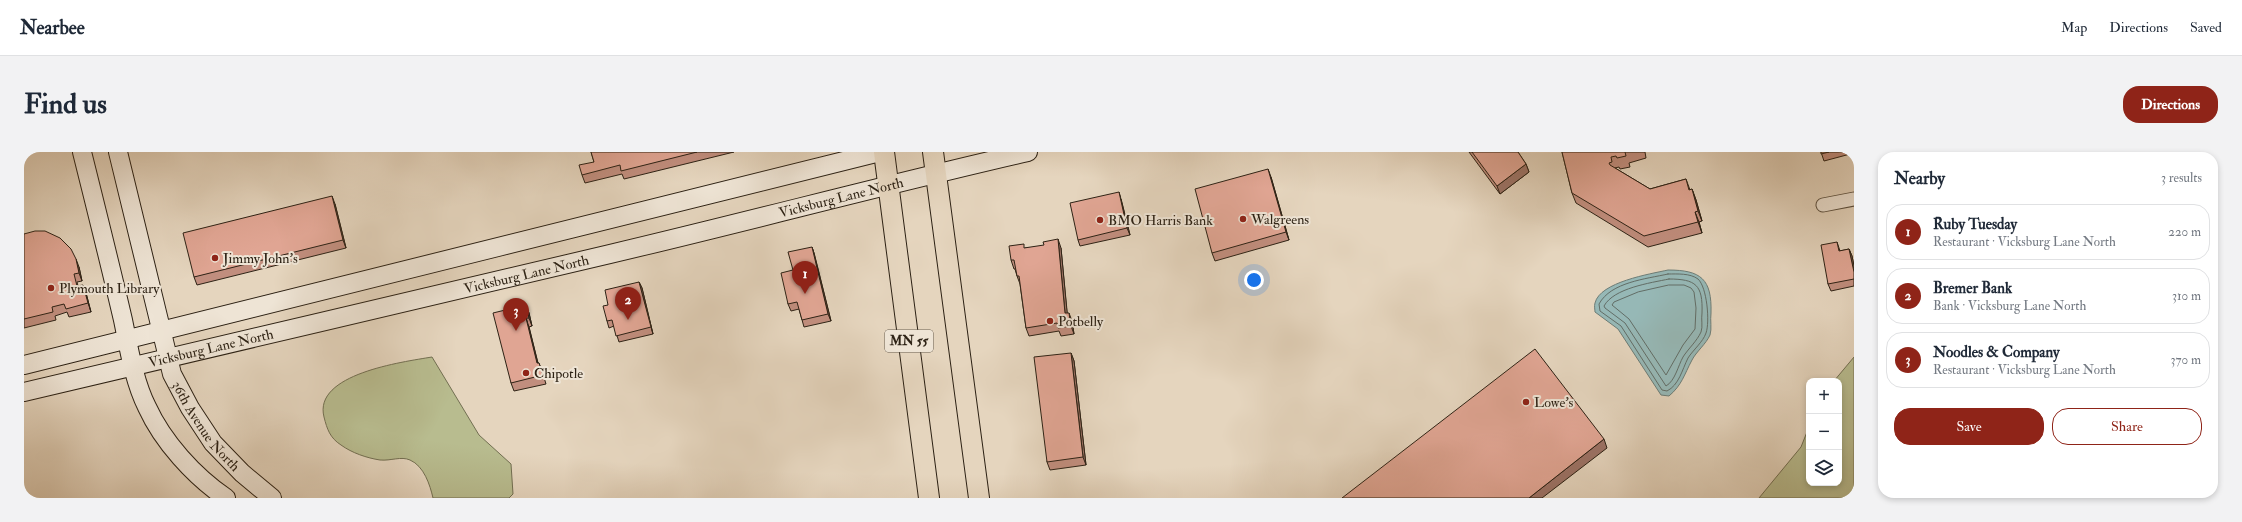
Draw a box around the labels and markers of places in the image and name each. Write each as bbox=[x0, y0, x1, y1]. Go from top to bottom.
place label: Walgreens bbox=[1250, 211, 1309, 228]
place label: BMO Harris Bank bbox=[1108, 212, 1213, 229]
marker: Walgreens bbox=[1238, 214, 1248, 224]
marker: BMO Harris Bank bbox=[1095, 215, 1105, 225]
place label: Jimmy John's bbox=[222, 250, 298, 268]
marker: Jimmy John's bbox=[210, 253, 220, 263]
pin: 1 bbox=[792, 261, 818, 294]
place label: Plymouth Library bbox=[59, 280, 160, 298]
marker: Plymouth Library bbox=[46, 283, 56, 293]
pin: 2 bbox=[615, 287, 641, 320]
pin: 3 bbox=[503, 298, 529, 331]
place label: Potbelly bbox=[1058, 313, 1104, 331]
marker: Potbelly bbox=[1045, 316, 1055, 326]
place label: Chipotle bbox=[534, 365, 583, 383]
marker: Chipotle bbox=[521, 368, 531, 378]
place label: Lowe's bbox=[1534, 394, 1574, 411]
marker: Lowe's bbox=[1521, 397, 1531, 407]

